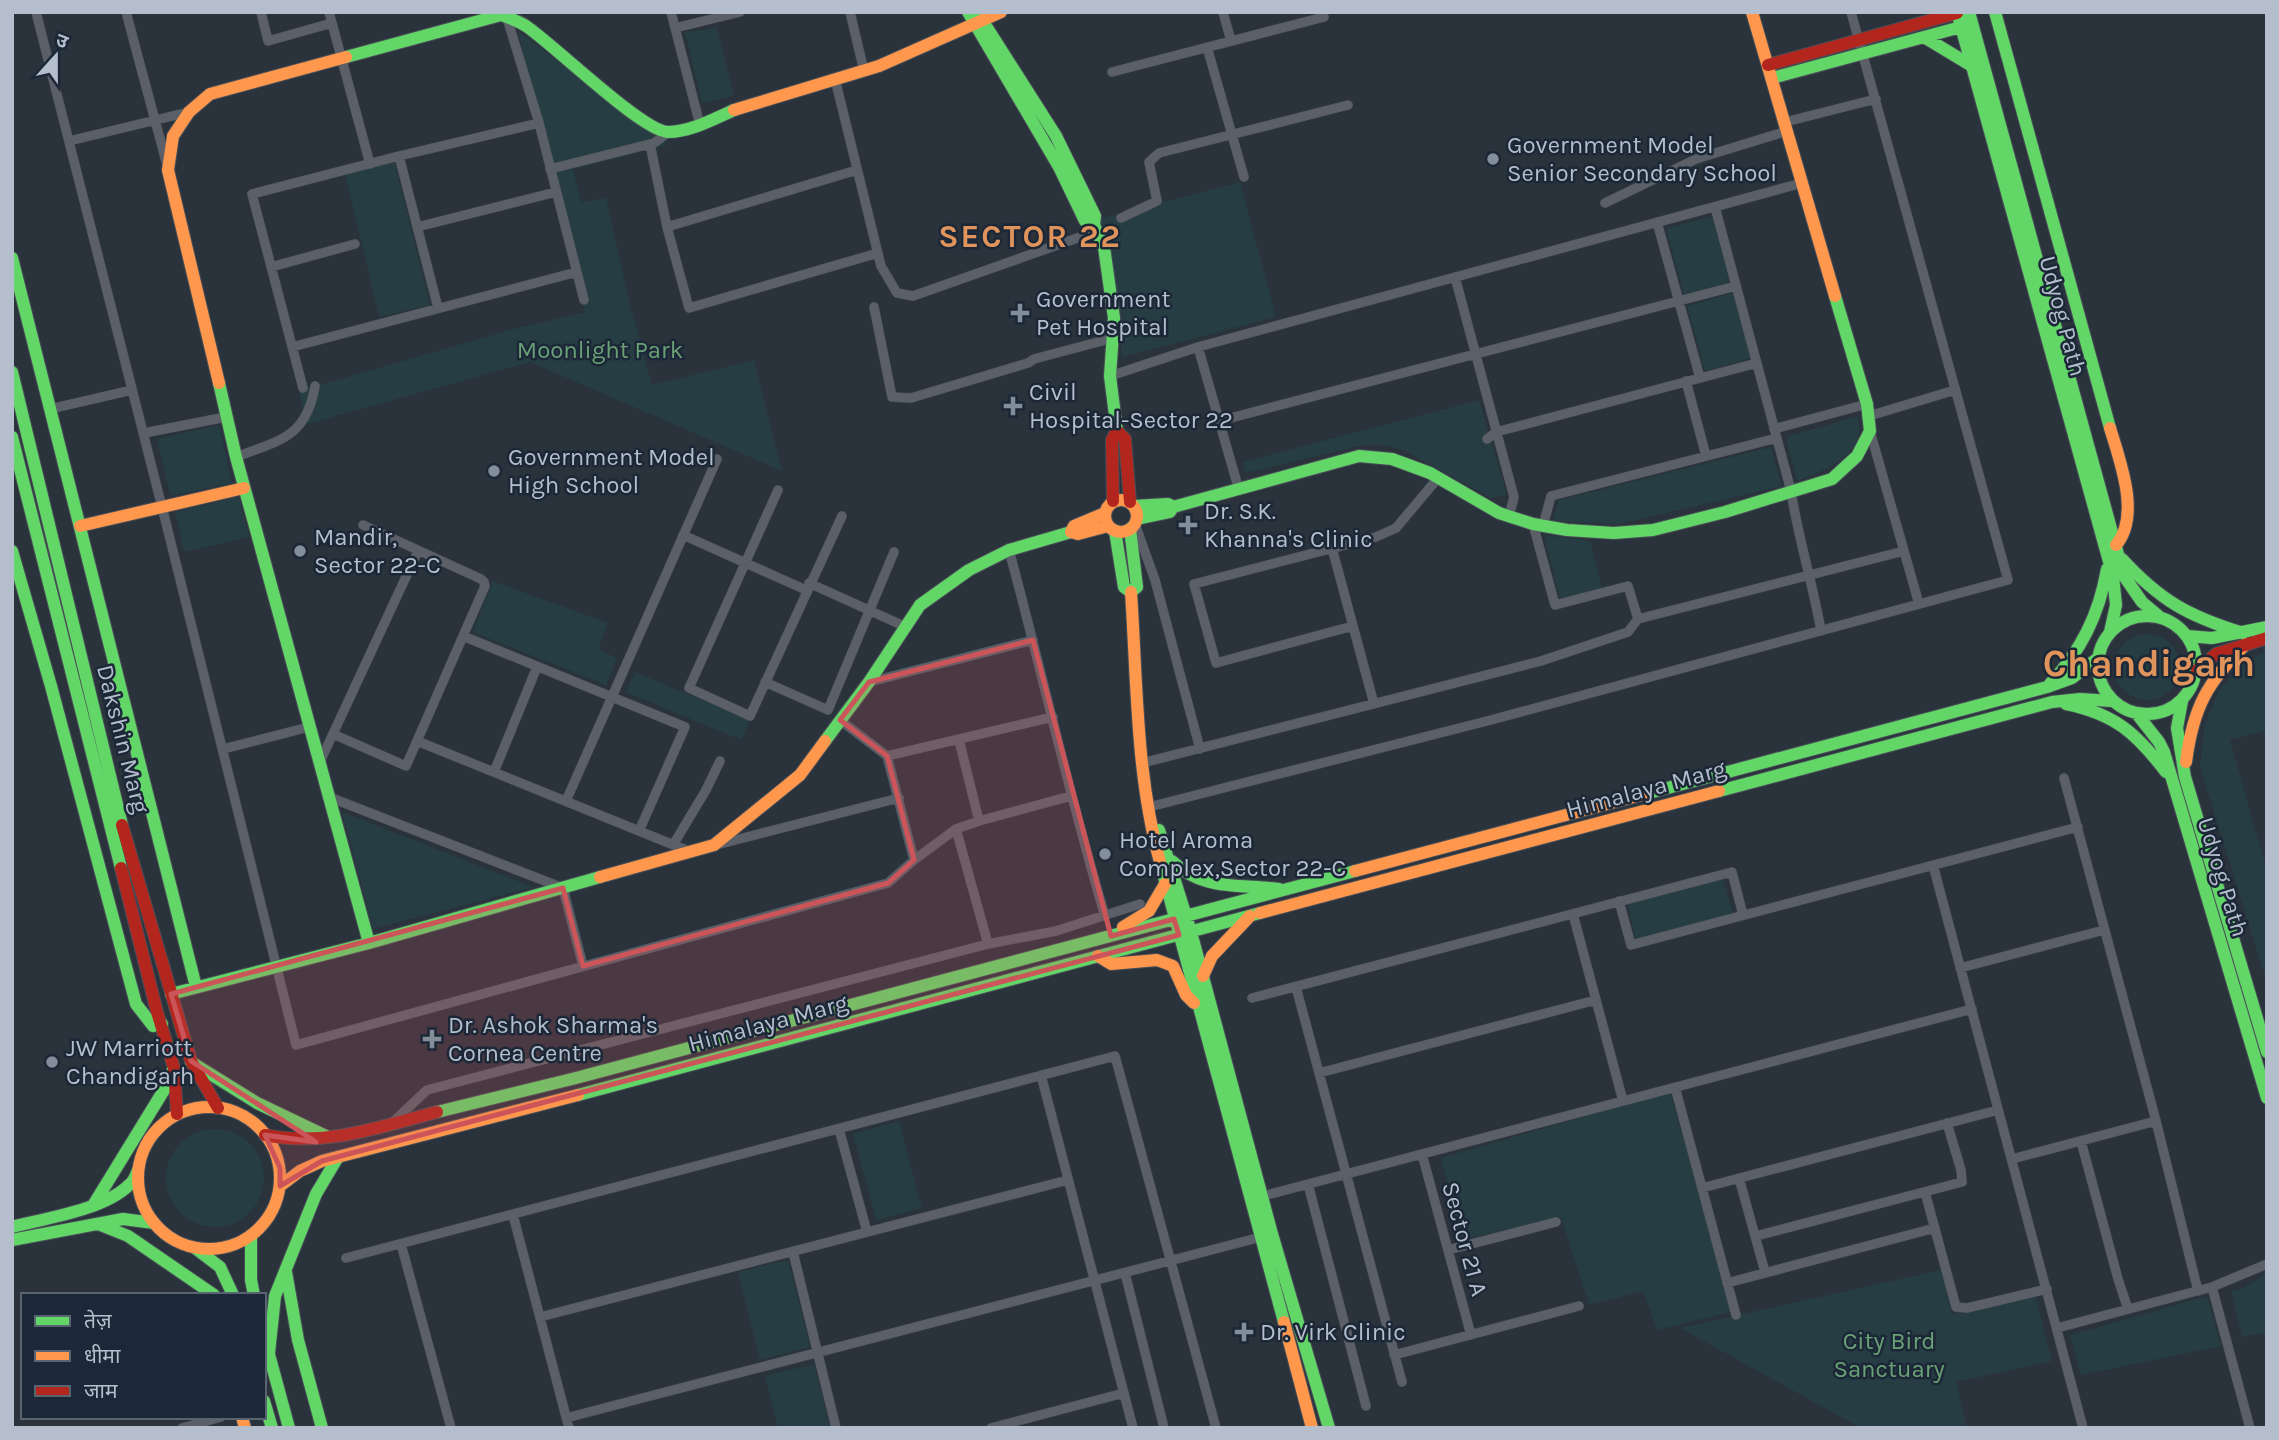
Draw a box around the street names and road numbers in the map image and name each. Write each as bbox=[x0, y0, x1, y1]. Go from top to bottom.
street label: Udyog Path bbox=[2034, 253, 2092, 379]
street label: Dakshin Marg bbox=[91, 662, 155, 817]
street label: Himalaya Marg bbox=[1563, 754, 1729, 824]
street label: Udyog Path bbox=[2192, 814, 2254, 940]
street label: Himalaya Marg bbox=[685, 988, 851, 1058]
street label: Sector 21 A bbox=[1436, 1179, 1494, 1299]

